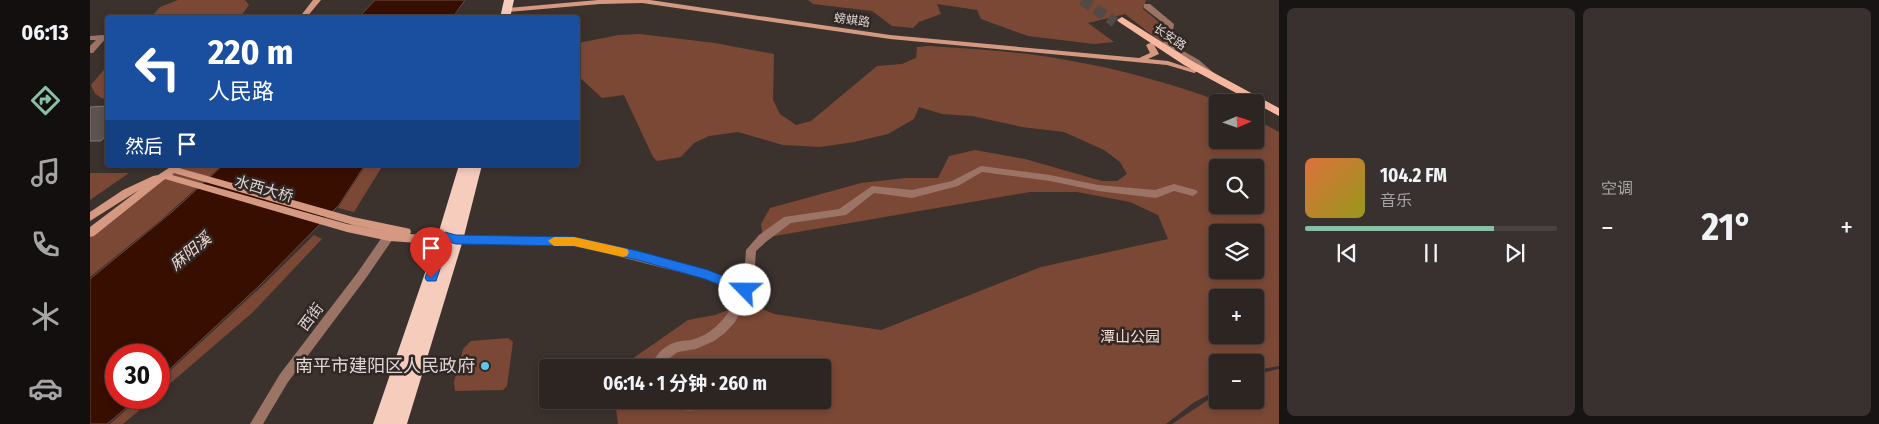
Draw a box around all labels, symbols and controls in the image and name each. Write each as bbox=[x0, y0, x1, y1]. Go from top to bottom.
street label: 螃蜞路 bbox=[833, 11, 871, 29]
text: 06:13 bbox=[21, 19, 69, 46]
street label: 长安路 bbox=[1151, 21, 1189, 53]
text: 220 m bbox=[208, 31, 294, 73]
icon: left bbox=[125, 35, 190, 100]
text: 人民路 bbox=[208, 78, 274, 105]
icon: directions bbox=[28, 83, 63, 118]
north arrow bbox=[1209, 94, 1264, 149]
map controls bbox=[1209, 94, 1264, 409]
icon: arrive bbox=[173, 130, 201, 158]
text: 然后 bbox=[125, 135, 163, 158]
icon: music bbox=[28, 155, 63, 190]
button: search bbox=[1209, 159, 1264, 214]
text: 104.2 FM bbox=[1380, 164, 1447, 187]
street label: 水西大桥 bbox=[233, 172, 295, 206]
text: 空调 bbox=[1601, 179, 1633, 198]
text: 音乐 bbox=[1380, 191, 1412, 210]
text: 21° bbox=[1702, 204, 1752, 250]
text: − bbox=[1601, 211, 1614, 244]
text: + bbox=[1840, 211, 1853, 244]
button: layers bbox=[1209, 224, 1264, 279]
icon: phone bbox=[28, 227, 63, 262]
water label: 麻阳溪 bbox=[166, 227, 216, 274]
pin bbox=[410, 227, 452, 278]
icon: arrive bbox=[417, 234, 445, 262]
icon: previous bbox=[1333, 239, 1361, 267]
icon: pause bbox=[1417, 239, 1445, 267]
icon: next bbox=[1501, 239, 1529, 267]
position arrow bbox=[718, 263, 770, 315]
button: + bbox=[1209, 289, 1264, 344]
icon: climate bbox=[28, 299, 63, 334]
street label: 西街 bbox=[295, 300, 327, 334]
park label: 潭山公园 bbox=[1100, 328, 1160, 346]
speed limit sign: 30 bbox=[105, 344, 170, 409]
button: − bbox=[1209, 354, 1264, 409]
place label: 南平市建阳区人民政府 bbox=[295, 355, 475, 377]
marker: 南平市建阳区人民政府 bbox=[479, 360, 491, 372]
icon: car bbox=[28, 371, 63, 406]
text: 06:14 · 1 分钟 · 260 m bbox=[603, 372, 767, 395]

